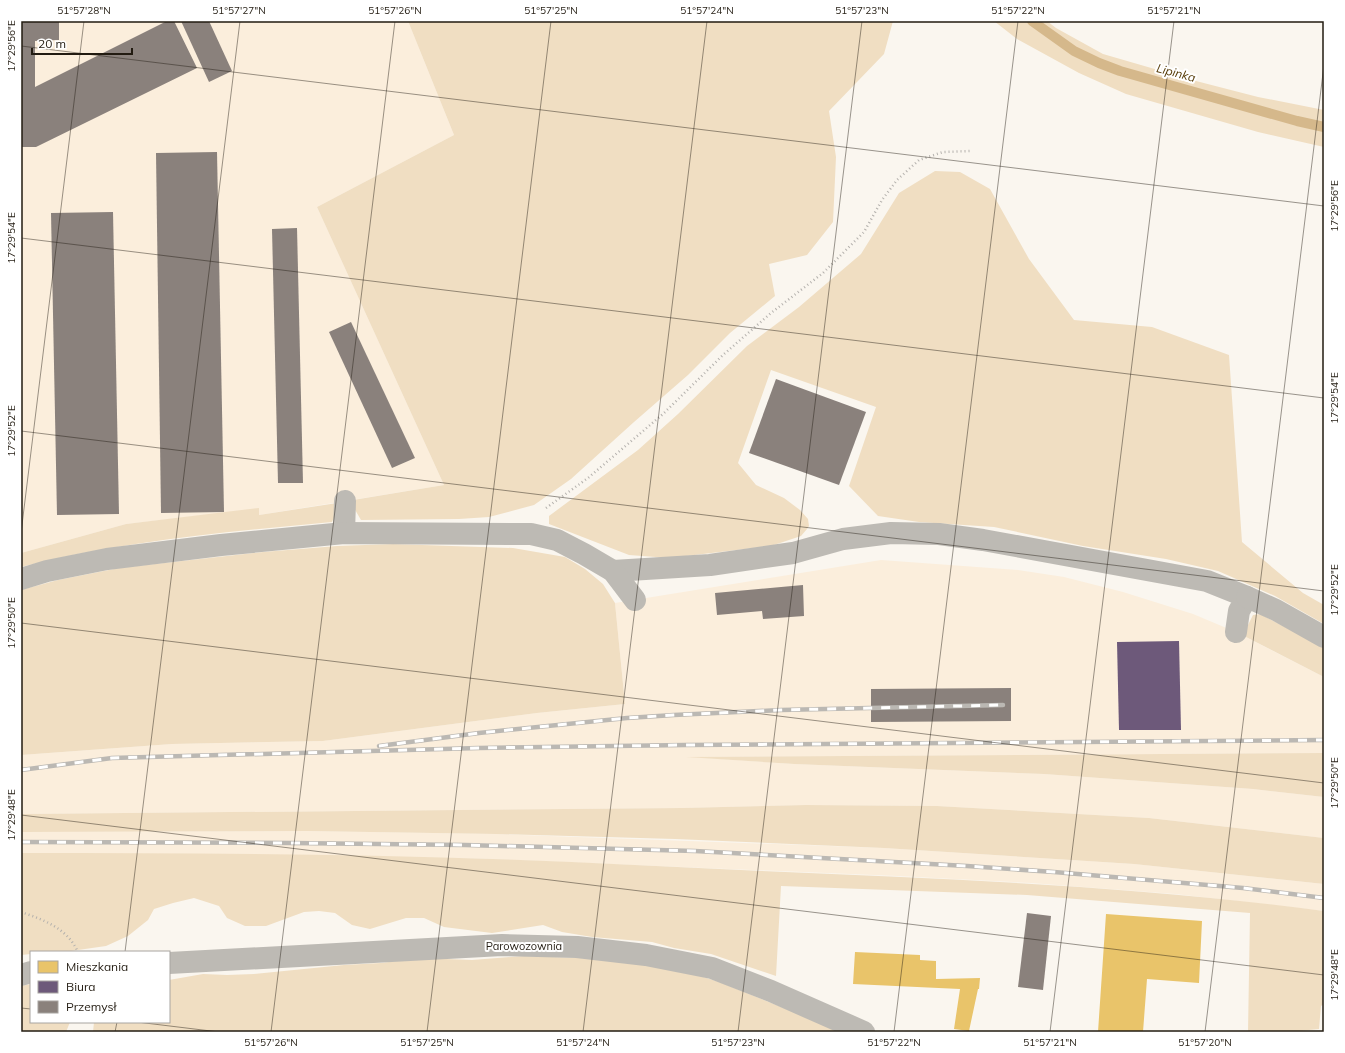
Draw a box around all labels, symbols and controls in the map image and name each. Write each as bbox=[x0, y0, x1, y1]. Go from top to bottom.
text: 51°57'28"N bbox=[57, 4, 111, 17]
text: 51°57'27"N bbox=[212, 4, 266, 17]
text: 51°57'26"N bbox=[368, 4, 422, 17]
text: 51°57'25"N bbox=[524, 4, 578, 17]
text: 51°57'24"N bbox=[680, 4, 734, 17]
text: 51°57'23"N bbox=[835, 4, 889, 17]
text: 51°57'22"N bbox=[991, 4, 1045, 17]
text: 51°57'21"N bbox=[1147, 4, 1201, 17]
text: 17°29'56"E bbox=[5, 20, 18, 72]
scale bar bbox=[32, 30, 132, 56]
text: 20 m bbox=[38, 36, 66, 51]
water label: Lipinka bbox=[1155, 60, 1197, 85]
text: 17°29'56"E bbox=[1328, 180, 1341, 232]
text: 17°29'54"E bbox=[5, 212, 18, 264]
text: 17°29'54"E bbox=[1328, 372, 1341, 424]
text: 17°29'52"E bbox=[5, 405, 18, 457]
text: 17°29'52"E bbox=[1328, 564, 1341, 616]
text: 17°29'50"E bbox=[5, 597, 18, 649]
text: 17°29'50"E bbox=[1328, 757, 1341, 809]
text: 17°29'48"E bbox=[5, 789, 18, 841]
street label: Parowozownia bbox=[486, 939, 562, 953]
text: 17°29'48"E bbox=[1328, 949, 1341, 1001]
legend bbox=[30, 951, 170, 1023]
text: Mieszkania bbox=[66, 959, 128, 974]
text: Biura bbox=[66, 979, 95, 994]
text: Przemysł bbox=[66, 999, 117, 1014]
text: 51°57'26"N bbox=[244, 1036, 298, 1049]
text: 51°57'25"N bbox=[400, 1036, 454, 1049]
text: 51°57'24"N bbox=[556, 1036, 610, 1049]
text: 51°57'23"N bbox=[711, 1036, 765, 1049]
text: 51°57'22"N bbox=[867, 1036, 921, 1049]
text: 51°57'21"N bbox=[1023, 1036, 1077, 1049]
text: 51°57'20"N bbox=[1178, 1036, 1232, 1049]

